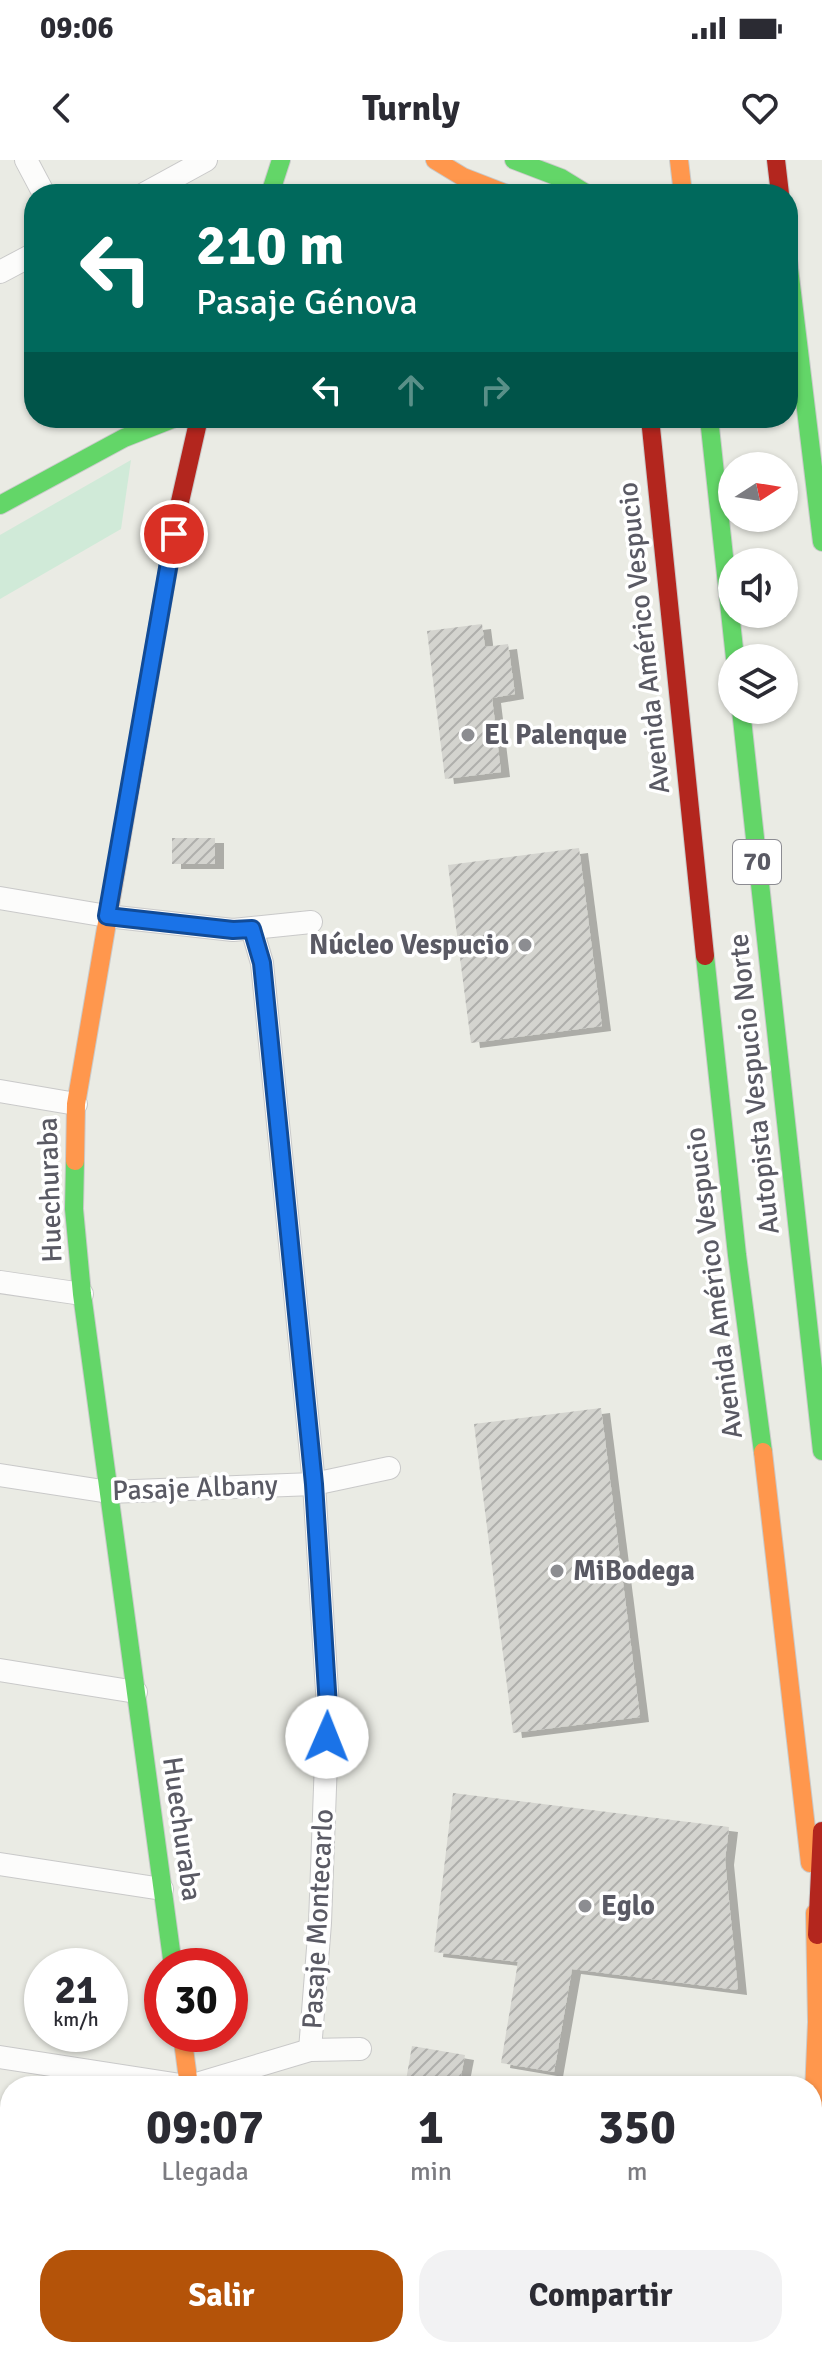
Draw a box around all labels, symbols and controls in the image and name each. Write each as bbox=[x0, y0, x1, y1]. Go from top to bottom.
text: 09:06 bbox=[40, 10, 114, 47]
icon: back bbox=[40, 86, 84, 130]
text: Turnly bbox=[362, 86, 460, 131]
icon: heart bbox=[738, 86, 782, 130]
text: 210 m bbox=[196, 211, 344, 280]
icon: left bbox=[64, 216, 168, 320]
text: Pasaje Génova bbox=[196, 280, 418, 325]
icon: left bbox=[305, 368, 349, 412]
icon: ahead bbox=[389, 368, 433, 412]
icon: right bbox=[473, 368, 517, 412]
north arrow bbox=[718, 452, 798, 532]
map controls bbox=[718, 452, 798, 724]
street label: Avenida Américo Vespucio bbox=[611, 480, 677, 796]
pin bbox=[140, 500, 208, 568]
icon: arrive bbox=[152, 512, 196, 556]
button: sound bbox=[718, 548, 798, 628]
button: layers bbox=[718, 644, 798, 724]
place label: El Palenque bbox=[484, 718, 627, 752]
marker: El Palenque bbox=[459, 726, 477, 744]
road number: 70 bbox=[733, 840, 781, 884]
place label: Núcleo Vespucio bbox=[309, 928, 509, 962]
street label: Autopista Vespucio Norte bbox=[721, 932, 787, 1236]
marker: Núcleo Vespucio bbox=[516, 936, 534, 954]
street label: Huechuraba bbox=[30, 1117, 70, 1263]
street label: Avenida Américo Vespucio bbox=[678, 1125, 750, 1441]
street label: Pasaje Albany bbox=[112, 1468, 278, 1508]
place label: MiBodega bbox=[573, 1554, 695, 1588]
marker: MiBodega bbox=[548, 1562, 566, 1580]
position arrow bbox=[285, 1695, 369, 1779]
street label: Huechuraba bbox=[155, 1755, 209, 1903]
street label: Pasaje Montecarlo bbox=[295, 1808, 341, 2030]
place label: Eglo bbox=[601, 1889, 655, 1923]
marker: Eglo bbox=[576, 1897, 594, 1915]
speed limit sign: 30 bbox=[144, 1948, 248, 2052]
text: 21 bbox=[54, 1965, 98, 2015]
text: km/h bbox=[53, 2007, 99, 2032]
text: 09:07 bbox=[146, 2098, 264, 2157]
text: 1 bbox=[418, 2098, 444, 2157]
text: 350 bbox=[598, 2098, 676, 2157]
text: Llegada bbox=[161, 2156, 249, 2188]
text: min bbox=[410, 2156, 452, 2188]
text: m bbox=[627, 2156, 647, 2188]
button: Salir bbox=[40, 2250, 403, 2342]
button: Compartir bbox=[419, 2250, 782, 2342]

